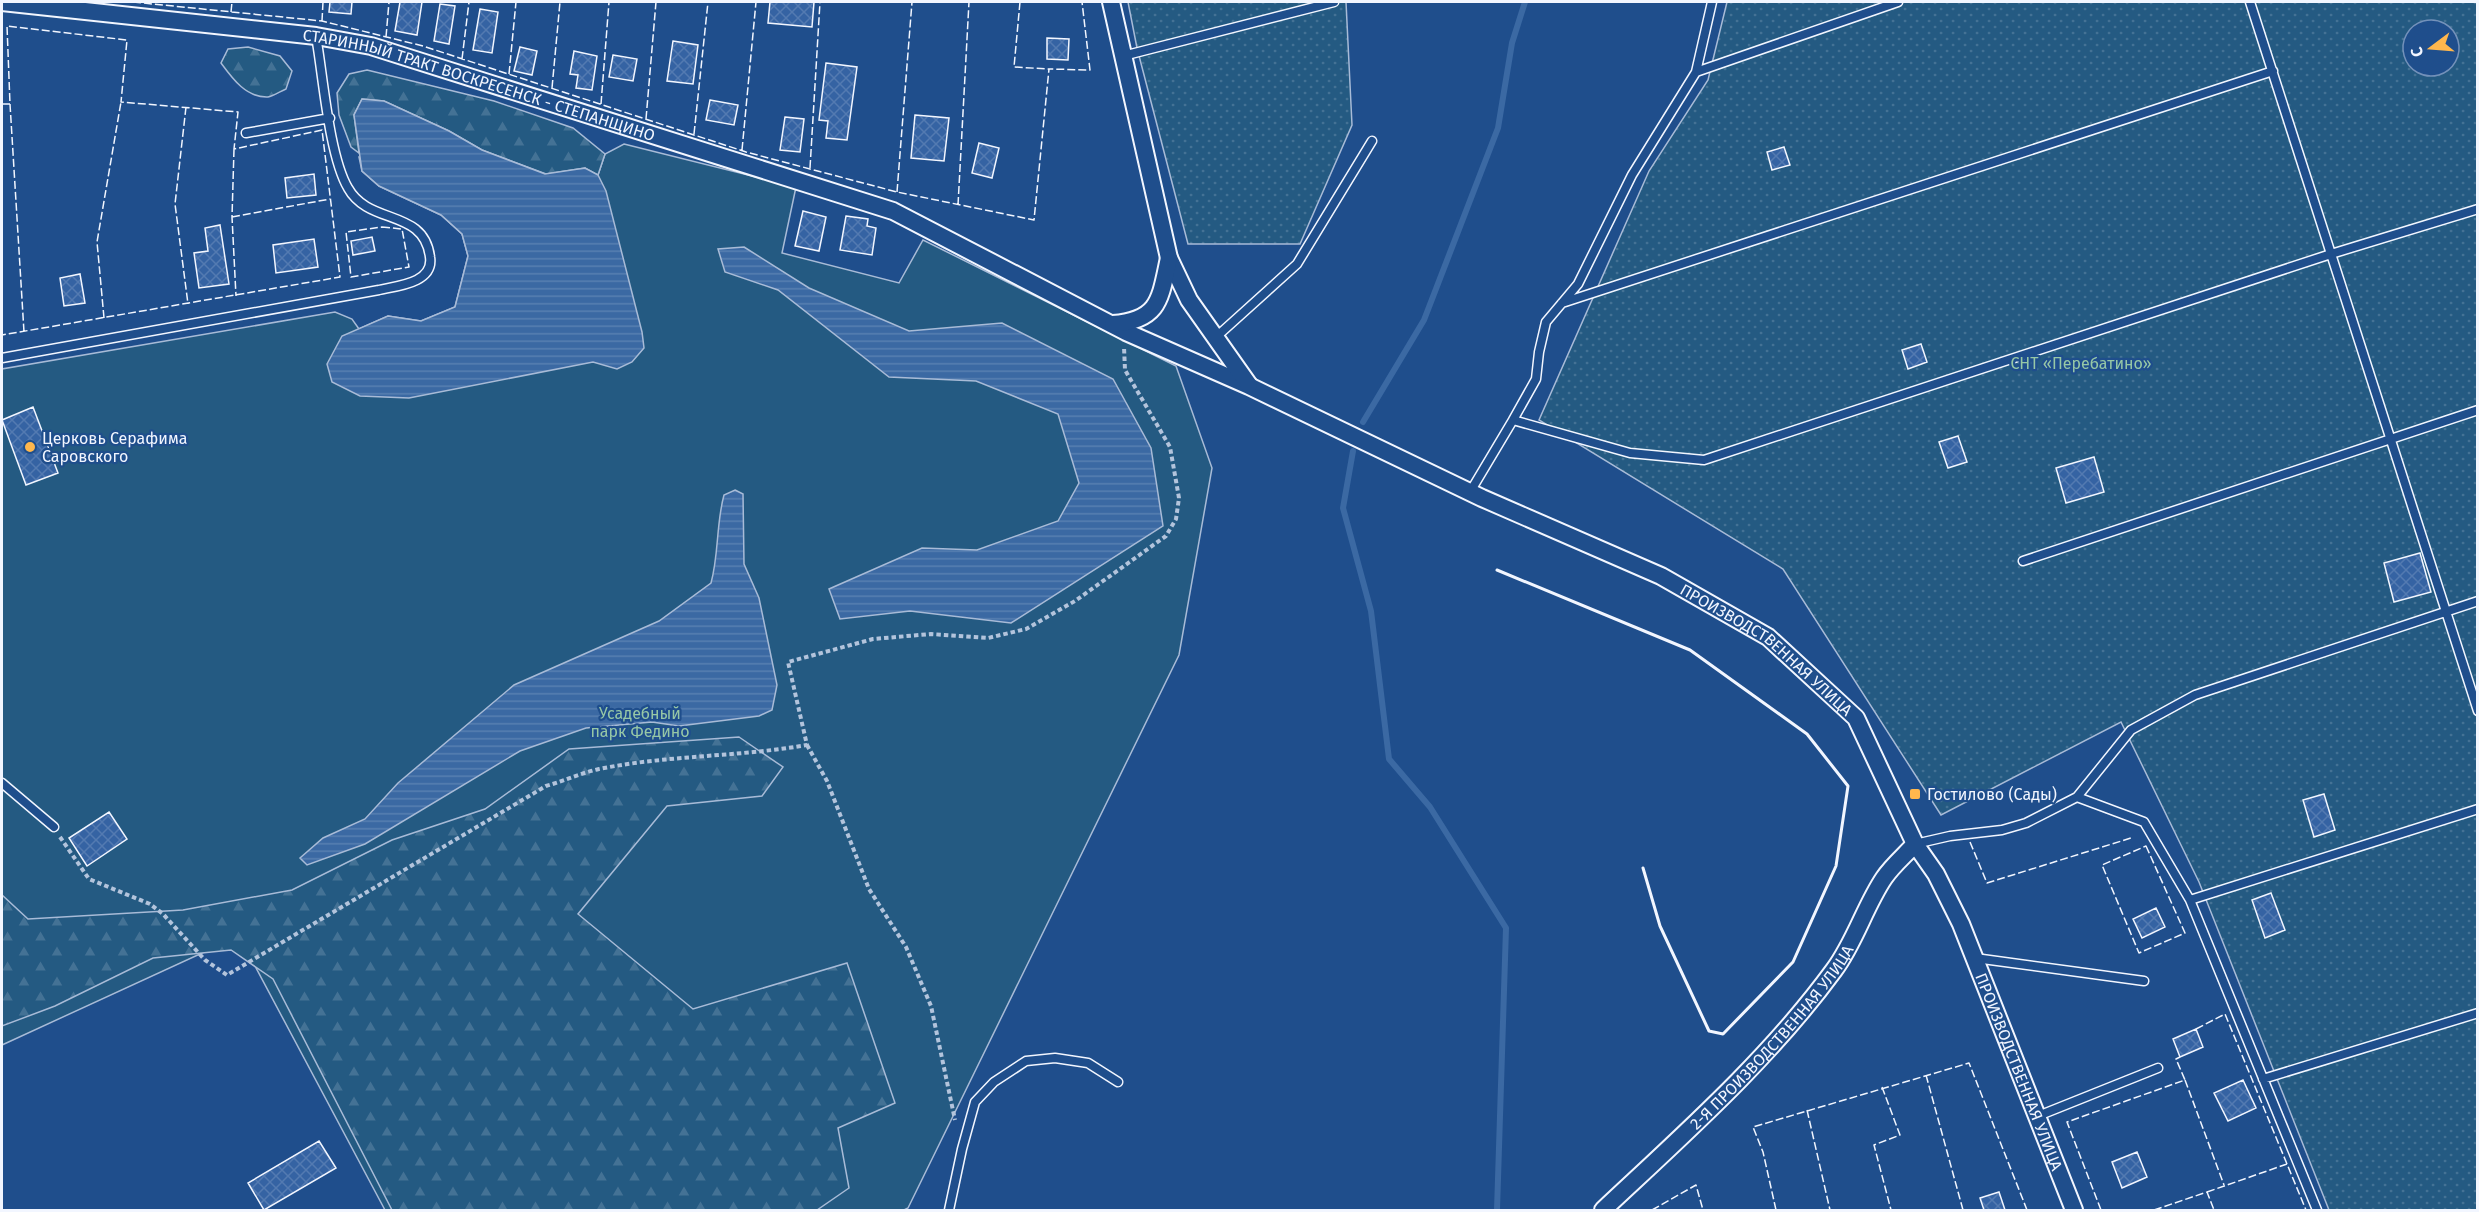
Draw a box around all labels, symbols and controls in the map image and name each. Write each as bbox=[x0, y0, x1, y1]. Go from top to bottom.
north arrow bbox=[2401, 18, 2461, 78]
street label: СТАРИННЫЙ ТРАКТ ВОСКРЕСЕНСК - СТЕПАНЩИНО bbox=[302, 26, 657, 145]
text: С bbox=[2406, 44, 2427, 59]
park label: СНТ «Перебатино» bbox=[2010, 354, 2152, 373]
place label: Церковь Серафима Саровского bbox=[42, 429, 187, 466]
marker: Церковь Серафима Саровского bbox=[23, 440, 37, 454]
street label: ПРОИЗВОДСТВЕННАЯ УЛИЦА bbox=[1677, 580, 1857, 720]
park label: Усадебный парк Федино bbox=[590, 704, 690, 741]
place label: Гостилово (Сады) bbox=[1927, 785, 2057, 804]
marker: Гостилово (Сады) bbox=[1908, 787, 1922, 801]
street label: 2-Я ПРОИЗВОДСТВЕННАЯ УЛИЦА bbox=[1686, 941, 1858, 1133]
street label: ПРОИЗВОДСТВЕННАЯ УЛИЦА bbox=[1971, 970, 2067, 1174]

